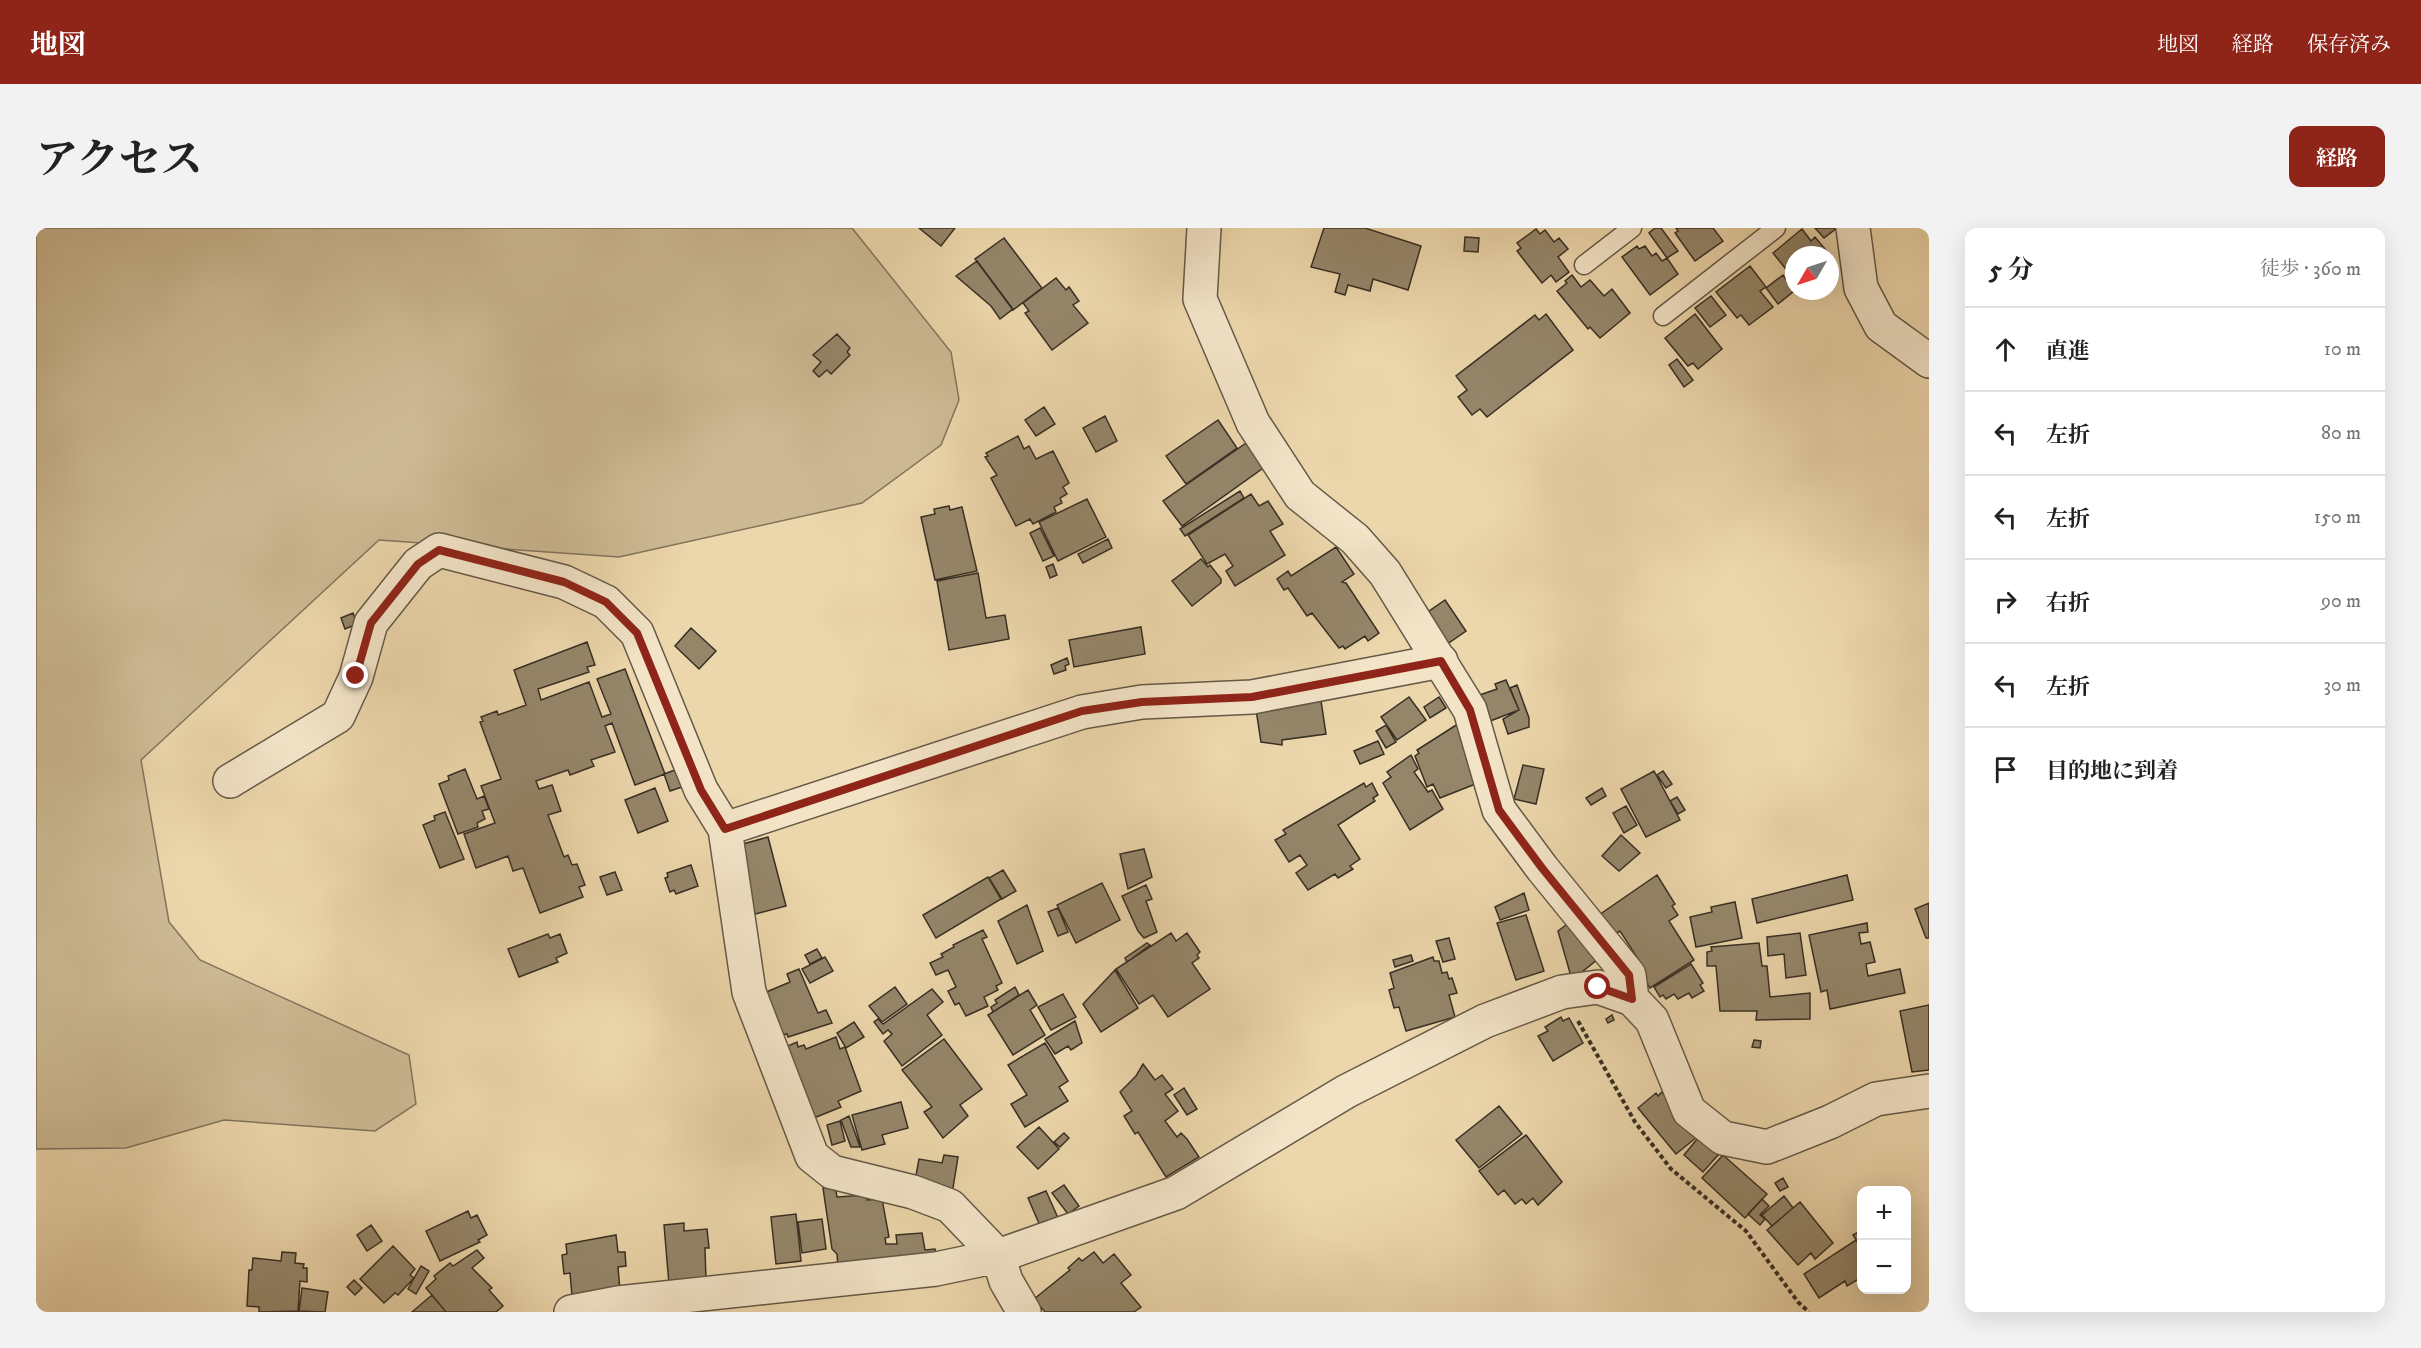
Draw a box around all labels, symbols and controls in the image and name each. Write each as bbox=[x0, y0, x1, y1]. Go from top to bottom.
text: 地図 bbox=[30, 28, 86, 63]
text: 地図 bbox=[2157, 32, 2199, 58]
text: 経路 bbox=[2232, 32, 2274, 58]
text: 保存済み bbox=[2307, 32, 2391, 58]
button: 経路 bbox=[2289, 126, 2385, 187]
text: アクセス bbox=[36, 135, 203, 187]
north arrow bbox=[1785, 246, 1839, 300]
text: 5 分 bbox=[1989, 254, 2034, 287]
text: 徒歩 · 360 m bbox=[2260, 257, 2361, 282]
icon: ahead bbox=[1989, 333, 2022, 366]
text: 10 m bbox=[2324, 337, 2361, 362]
text: 直進 bbox=[2046, 338, 2090, 365]
icon: left bbox=[1989, 417, 2022, 450]
text: 80 m bbox=[2321, 421, 2361, 446]
text: 左折 bbox=[2046, 422, 2090, 449]
icon: left bbox=[1989, 501, 2022, 534]
text: 150 m bbox=[2314, 505, 2361, 530]
text: 左折 bbox=[2046, 506, 2090, 533]
icon: right bbox=[1989, 585, 2022, 618]
text: 90 m bbox=[2321, 589, 2361, 614]
text: 右折 bbox=[2046, 590, 2090, 617]
route end bbox=[342, 662, 368, 688]
icon: left bbox=[1989, 669, 2022, 702]
text: 30 m bbox=[2323, 673, 2361, 698]
text: 左折 bbox=[2046, 674, 2090, 701]
icon: arrive bbox=[1989, 753, 2022, 786]
text: 目的地に到着 bbox=[2046, 758, 2178, 785]
route start bbox=[1584, 973, 1610, 999]
map controls bbox=[1857, 1186, 1911, 1294]
button: + bbox=[1857, 1186, 1911, 1240]
button: − bbox=[1857, 1240, 1911, 1294]

